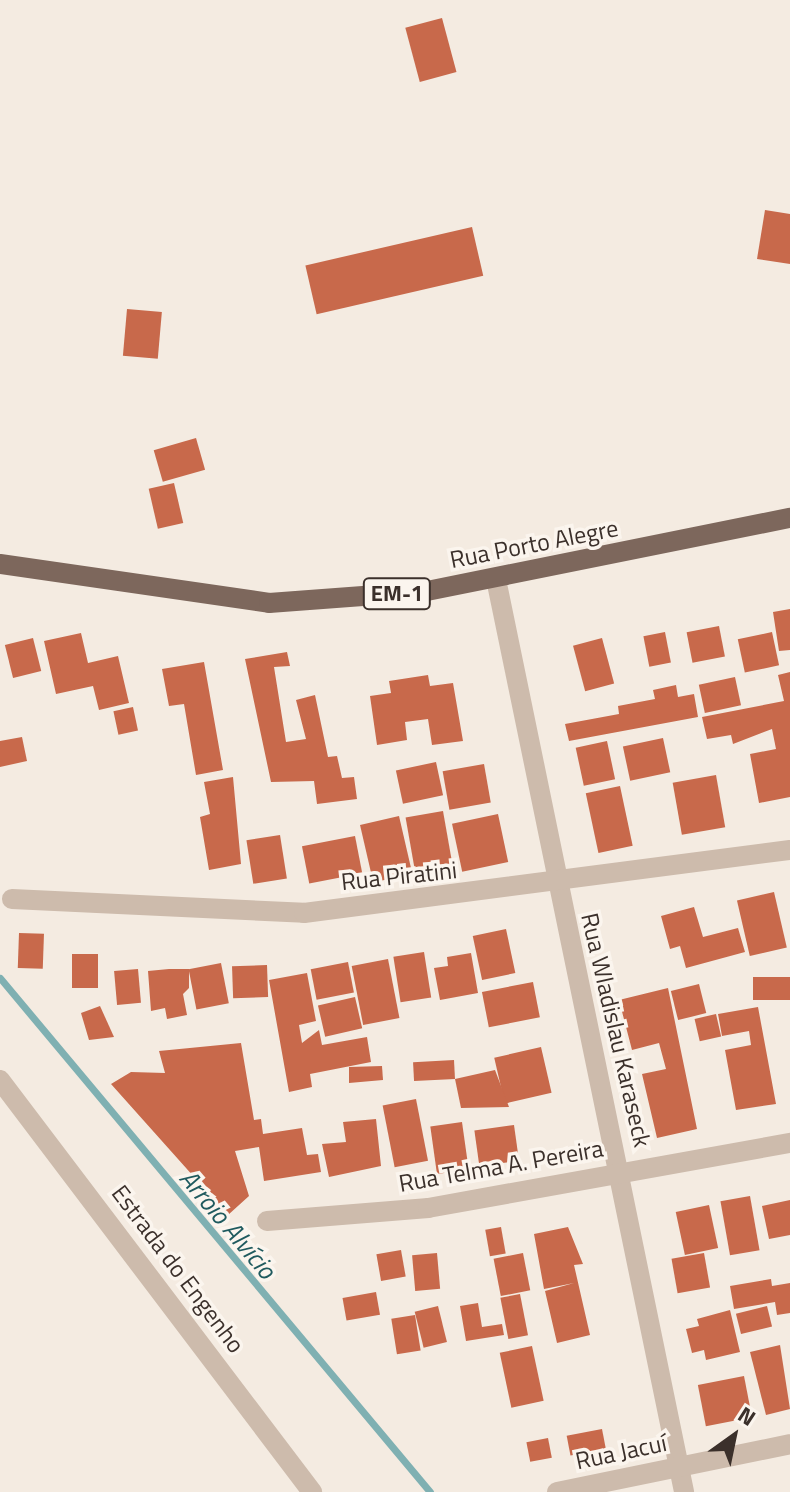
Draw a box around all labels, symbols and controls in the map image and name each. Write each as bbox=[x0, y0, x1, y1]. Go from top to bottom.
street label: Rua Porto Alegre bbox=[447, 514, 621, 574]
road number: EM-1 bbox=[361, 576, 433, 612]
street label: Rua Piratini bbox=[340, 856, 458, 896]
street label: Rua Wladislau Karaseck bbox=[575, 910, 657, 1150]
street label: Rua Telma A. Pereira bbox=[397, 1134, 605, 1198]
water label: Arroio Alvício bbox=[173, 1163, 283, 1285]
street label: Estrada do Engenho bbox=[105, 1179, 251, 1359]
north arrow bbox=[694, 1396, 774, 1476]
text: N bbox=[731, 1397, 763, 1434]
street label: Rua Jacuí bbox=[573, 1428, 669, 1476]

